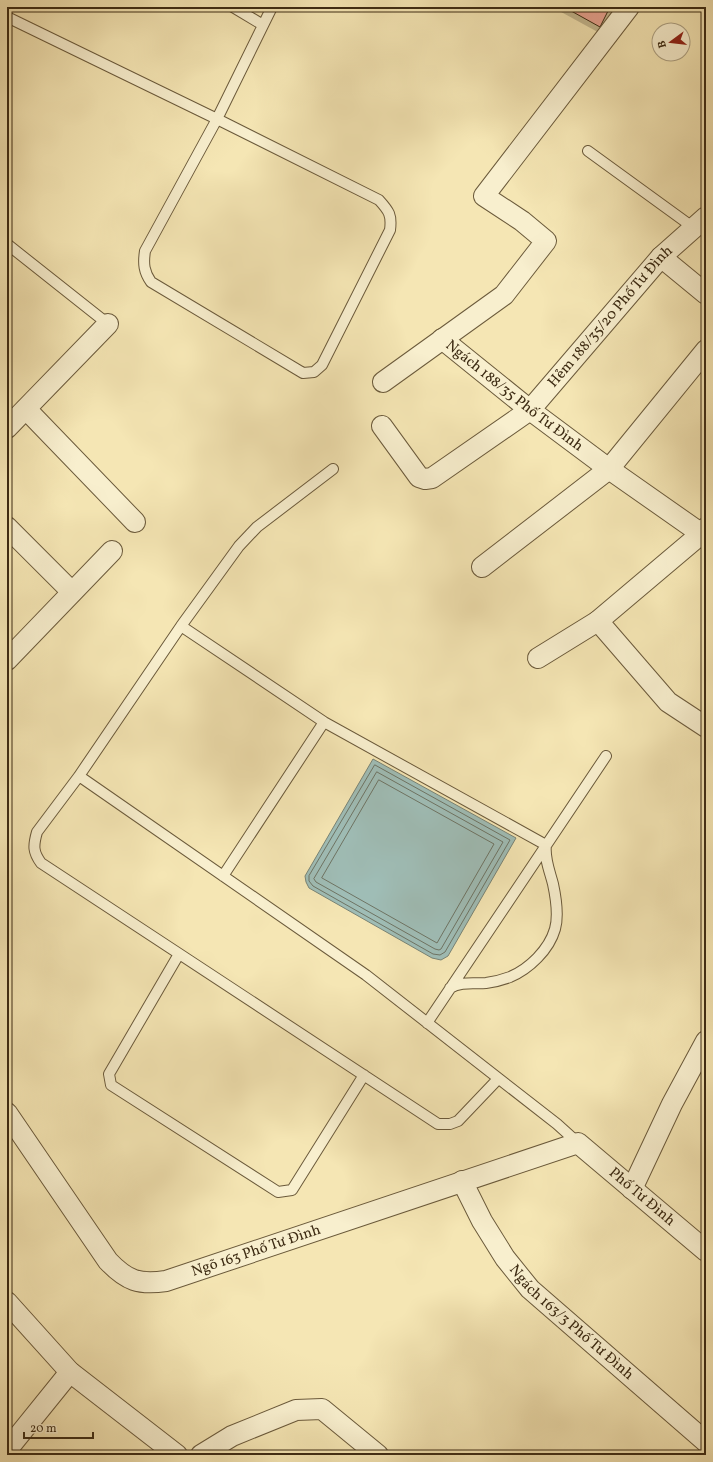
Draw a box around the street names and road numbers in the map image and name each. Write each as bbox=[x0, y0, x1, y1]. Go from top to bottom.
street label: Hẻm 188/35/20 Phố Tư Đình bbox=[543, 241, 678, 392]
street label: Ngách 188/35 Phố Tư Đình bbox=[441, 335, 588, 457]
street label: Phố Tư Đình bbox=[604, 1163, 680, 1231]
street label: Ngõ 163 Phố Tư Đình bbox=[189, 1219, 324, 1282]
street label: Ngách 163/3 Phố Tư Đình bbox=[504, 1260, 638, 1385]

